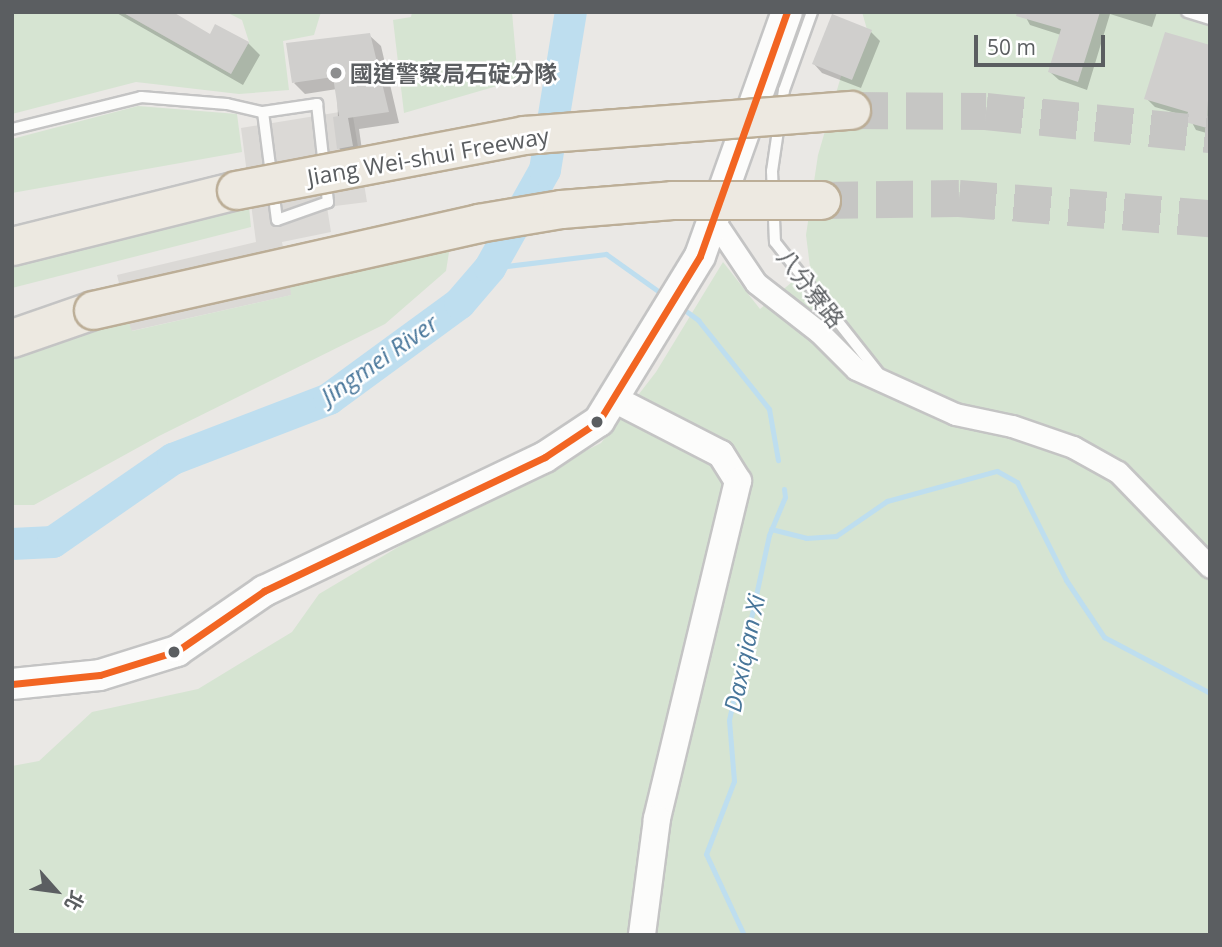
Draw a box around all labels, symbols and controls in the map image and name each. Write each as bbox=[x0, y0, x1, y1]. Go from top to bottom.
scale bar bbox=[977, 21, 1108, 65]
text: 50 m bbox=[987, 33, 1036, 61]
place label: 國道警察局石碇分隊 bbox=[350, 59, 557, 87]
marker: 國道警察局石碇分隊 bbox=[328, 65, 344, 81]
street label: Jiang Wei-shui Freeway bbox=[305, 121, 551, 191]
street label: 八分寮路 bbox=[772, 243, 850, 333]
water label: Jingmei River bbox=[315, 308, 443, 410]
unlabelled marker bbox=[590, 415, 604, 429]
water label: Daxiqian Xi bbox=[718, 592, 770, 714]
unlabelled marker bbox=[167, 645, 181, 659]
north arrow bbox=[21, 856, 91, 926]
text: 北 bbox=[59, 886, 90, 915]

